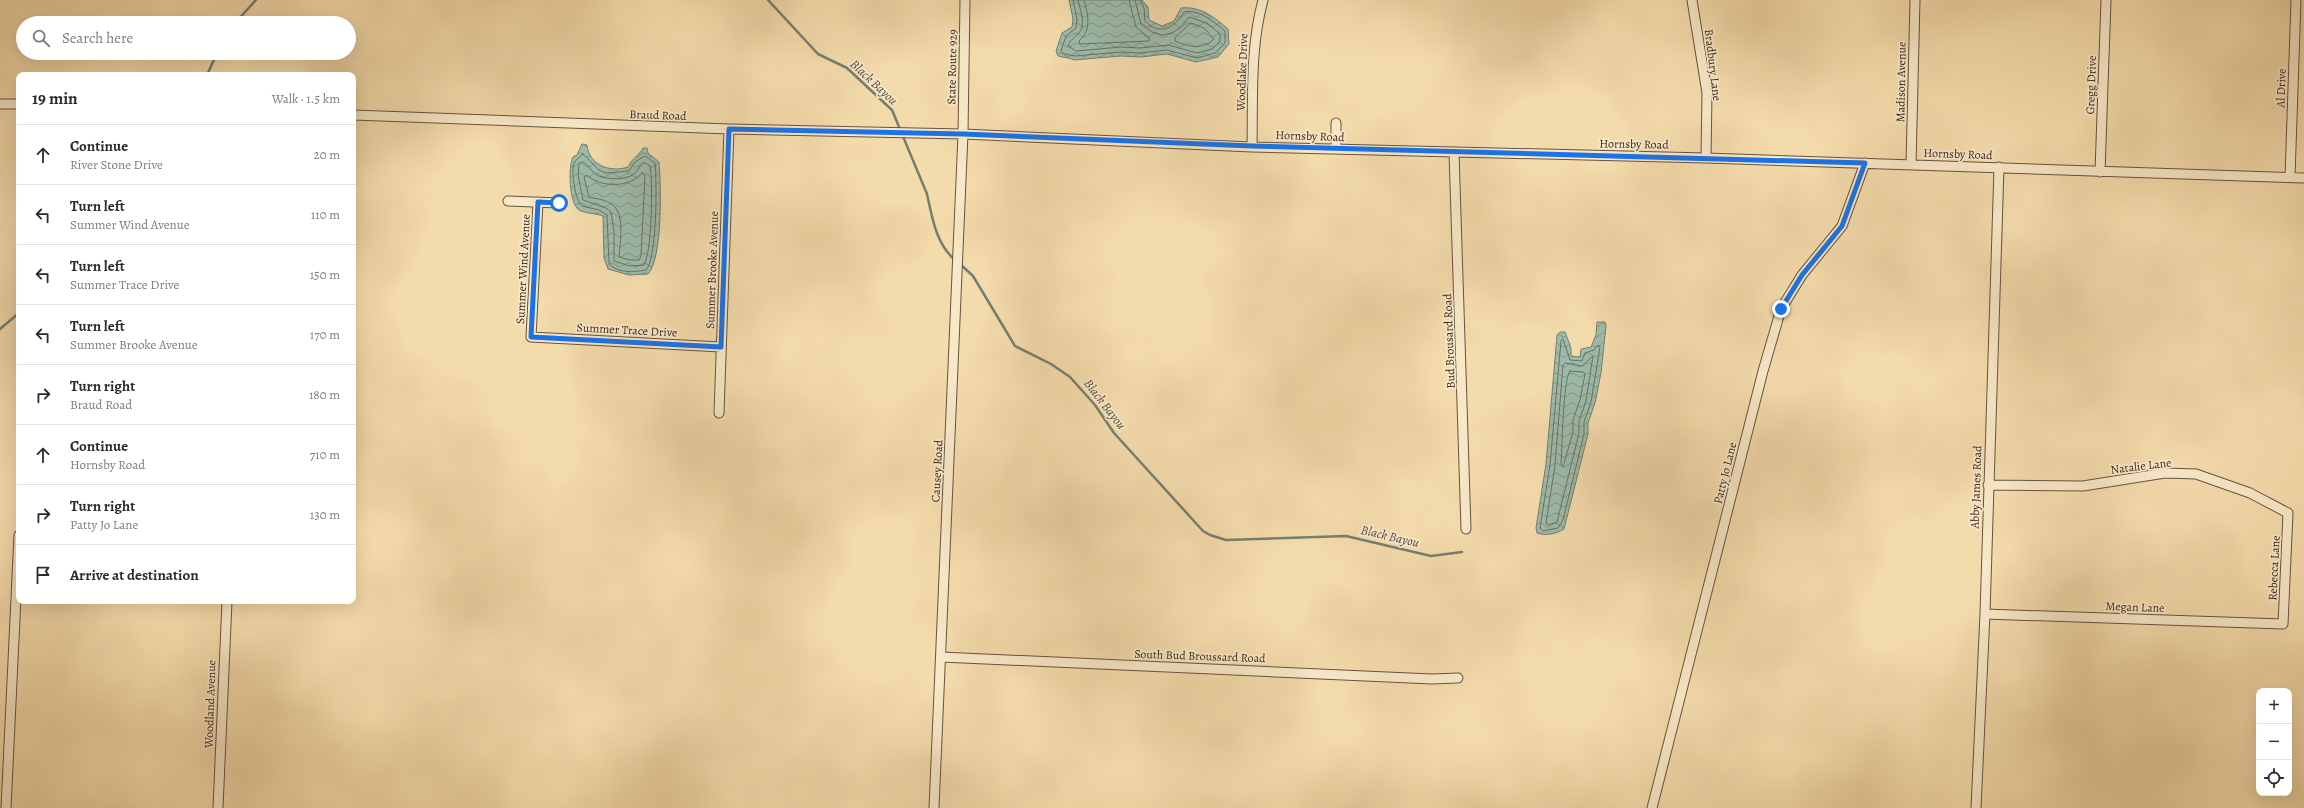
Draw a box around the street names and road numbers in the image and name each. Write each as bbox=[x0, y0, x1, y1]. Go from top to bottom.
street label: Bradbury Lane bbox=[1701, 28, 1725, 102]
street label: State Route 929 bbox=[943, 29, 961, 105]
street label: Woodlake Drive bbox=[1233, 33, 1251, 112]
street label: Madison Avenue bbox=[1892, 41, 1910, 123]
street label: Gregg Drive bbox=[2082, 55, 2100, 115]
street label: Al Drive bbox=[2272, 68, 2290, 109]
street label: Braud Road bbox=[629, 106, 688, 124]
street label: Hornsby Road bbox=[1275, 127, 1346, 145]
street label: Hornsby Road bbox=[1599, 135, 1669, 153]
street label: Hornsby Road bbox=[1923, 145, 1994, 163]
street label: Summer Brooke Avenue bbox=[702, 211, 722, 329]
street label: Summer Wind Avenue bbox=[512, 213, 534, 325]
street label: Bud Brousard Road bbox=[1439, 293, 1459, 389]
street label: Summer Trace Drive bbox=[576, 319, 678, 341]
street label: Causey Road bbox=[927, 439, 947, 503]
street label: Patty Jo Lane bbox=[1710, 440, 1740, 506]
street label: Abby James Road bbox=[1967, 445, 1985, 530]
street label: Natalie Lane bbox=[2110, 454, 2172, 478]
street label: Rebecca Lane bbox=[2264, 535, 2284, 601]
street label: Megan Lane bbox=[2105, 598, 2165, 616]
street label: South Bud Broussard Road bbox=[1134, 646, 1266, 666]
street label: Woodland Avenue bbox=[200, 660, 220, 749]

